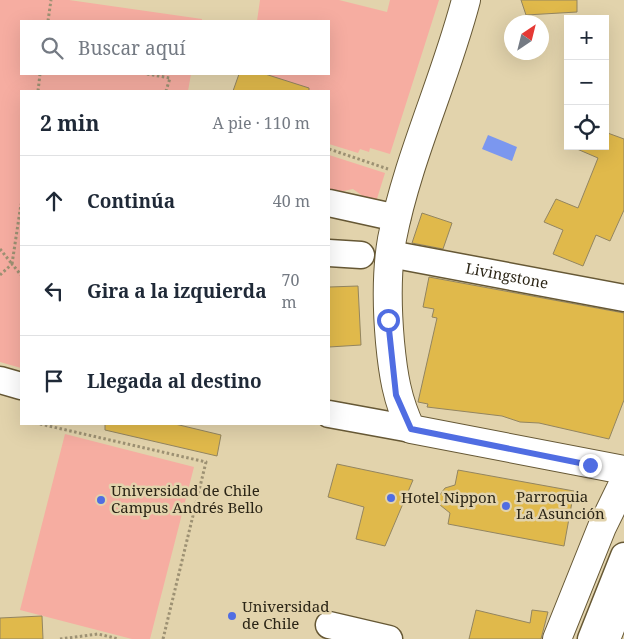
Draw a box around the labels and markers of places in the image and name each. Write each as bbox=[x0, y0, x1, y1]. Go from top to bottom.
place label: Universidad de Chile Campus Andrés Bello bbox=[111, 480, 263, 517]
place label: Parroquia La Asunción bbox=[516, 486, 605, 523]
place label: Hotel Nippon bbox=[401, 487, 497, 507]
marker: Hotel Nippon bbox=[385, 492, 397, 504]
marker: Universidad de Chile Campus Andrés Bello bbox=[95, 494, 107, 506]
marker: Parroquia La Asunción bbox=[500, 500, 512, 512]
place label: Universidad de Chile bbox=[242, 596, 329, 633]
marker: Universidad de Chile bbox=[226, 610, 238, 622]

